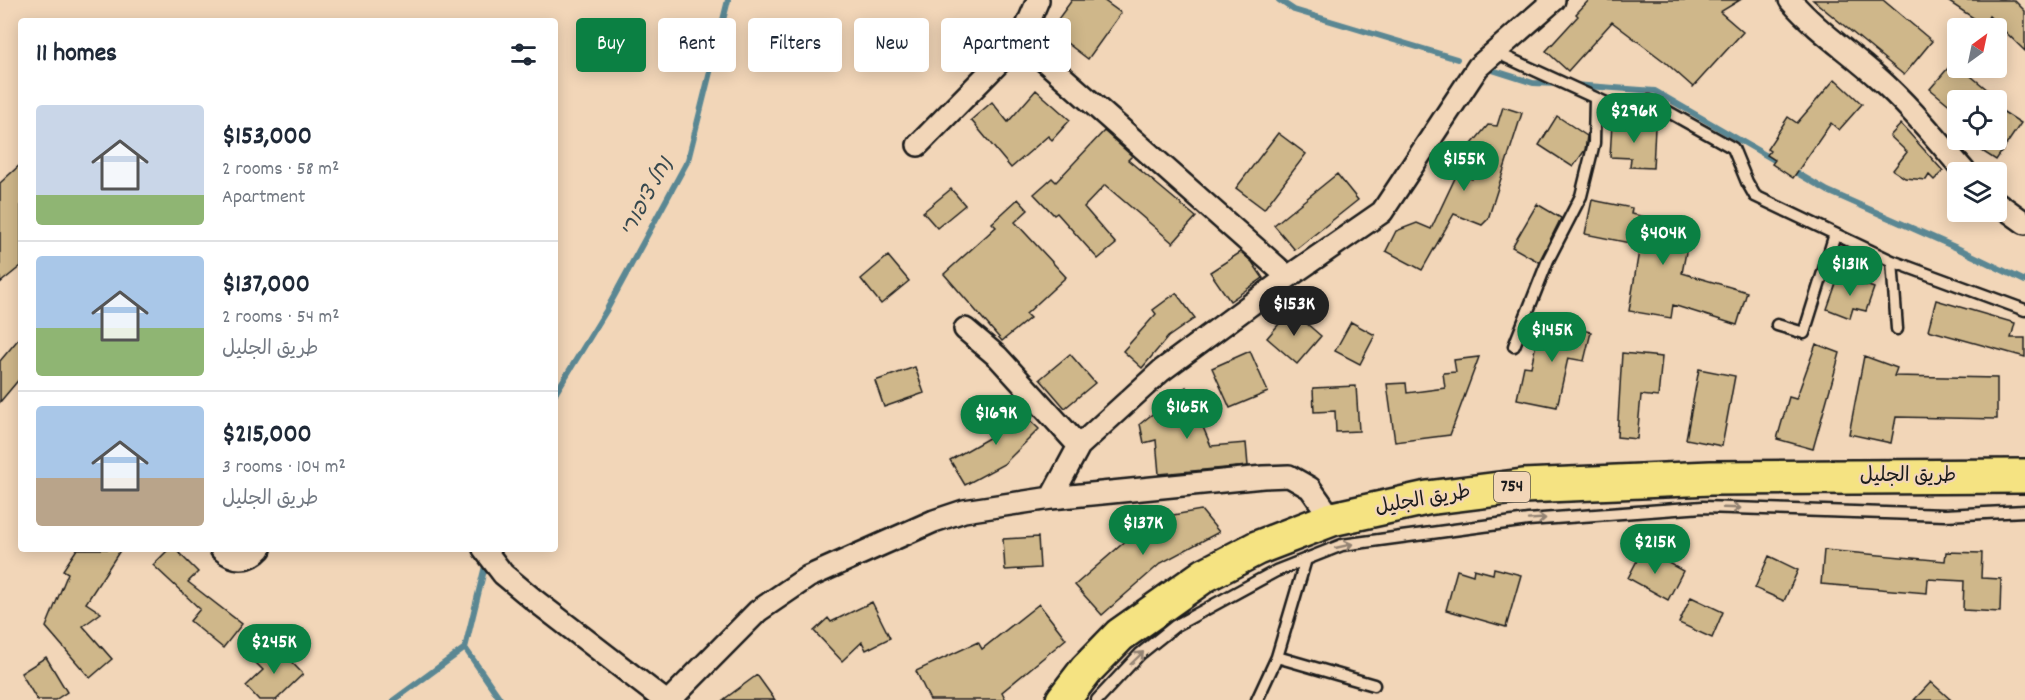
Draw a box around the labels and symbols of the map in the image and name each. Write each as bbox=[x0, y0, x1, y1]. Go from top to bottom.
north arrow bbox=[1947, 18, 2007, 78]
pin: $296K bbox=[1592, 93, 1676, 144]
pin: $155K bbox=[1422, 141, 1506, 192]
water label: נחל ציפורי bbox=[614, 151, 682, 243]
pin: $404K bbox=[1621, 215, 1705, 266]
pin: $131K bbox=[1808, 246, 1892, 297]
pin: $153K bbox=[1252, 286, 1336, 337]
pin: $145K bbox=[1510, 312, 1594, 363]
pin: $165K bbox=[1145, 389, 1229, 440]
pin: $169K bbox=[954, 395, 1038, 446]
street label: طريق الجليل bbox=[1860, 463, 1956, 491]
road number: 754 bbox=[1494, 472, 1530, 502]
street label: طريق الجليل bbox=[1373, 479, 1473, 523]
one-way arrow bbox=[1721, 503, 1741, 514]
pin: $137K bbox=[1101, 505, 1185, 556]
one-way arrow bbox=[1527, 513, 1547, 524]
pin: $215K bbox=[1613, 524, 1697, 575]
one-way arrow bbox=[1334, 539, 1353, 551]
pin: $245K bbox=[232, 624, 316, 675]
one-way arrow bbox=[1130, 650, 1145, 665]

